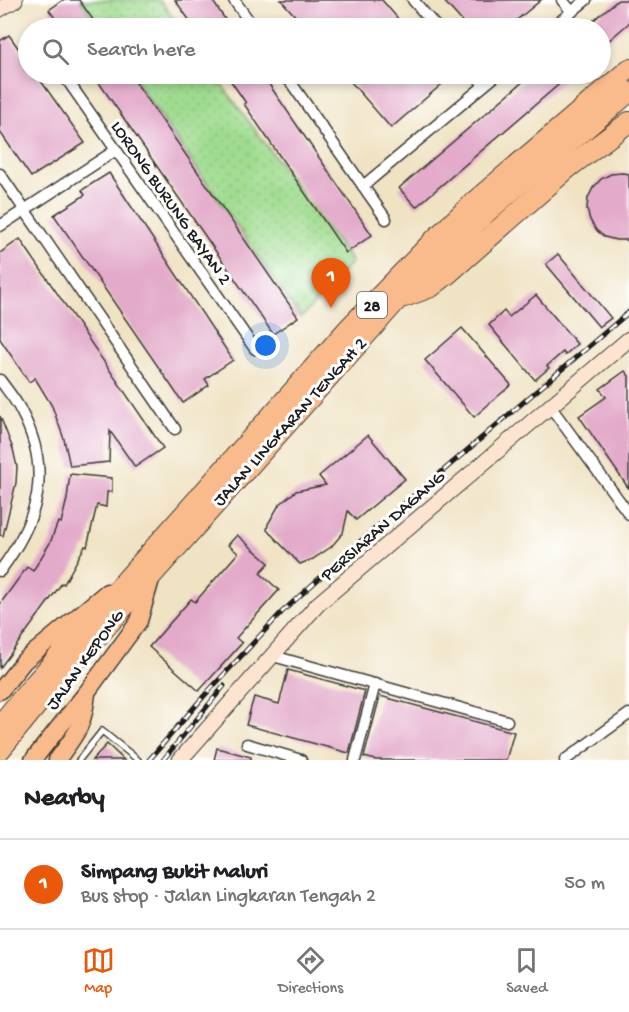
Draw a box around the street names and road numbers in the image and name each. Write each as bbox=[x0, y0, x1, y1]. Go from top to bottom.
street label: LORONG BURUNG BAYAN 2 bbox=[105, 117, 235, 290]
road number: 28 bbox=[357, 292, 387, 318]
street label: JALAN LINGKARAN TENGAH 2 bbox=[210, 334, 372, 511]
street label: PERSIARAN DAGANG bbox=[317, 467, 450, 587]
street label: JALAN KEPONG bbox=[43, 606, 130, 715]

